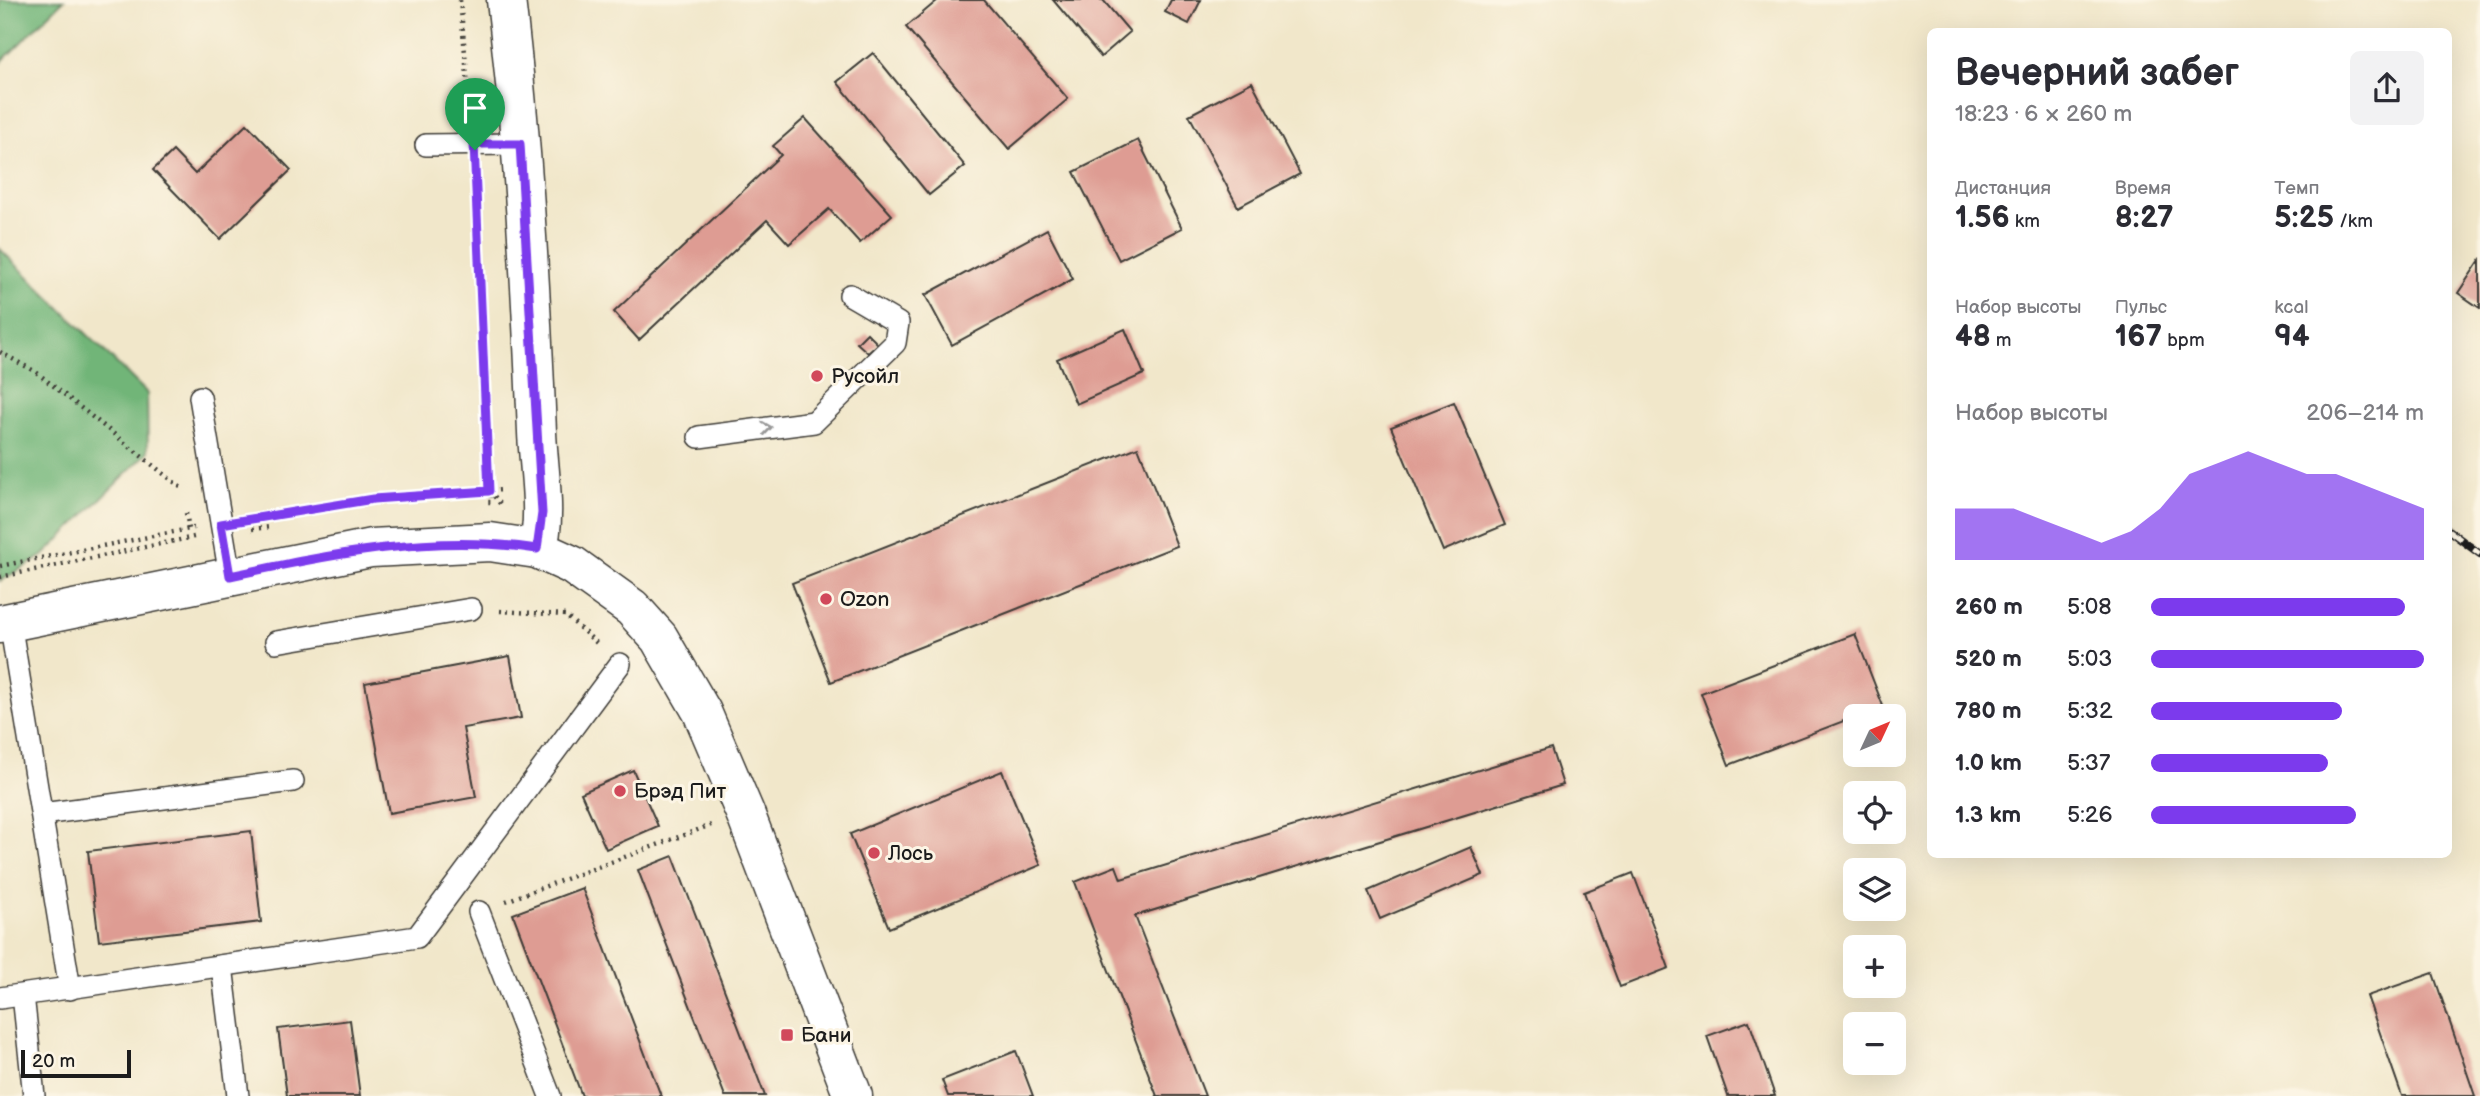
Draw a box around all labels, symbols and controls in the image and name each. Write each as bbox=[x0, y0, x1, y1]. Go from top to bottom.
text: Вечерний забег bbox=[1955, 51, 2239, 96]
button: share bbox=[2350, 51, 2424, 125]
pin bbox=[445, 78, 505, 150]
icon: arrive bbox=[456, 89, 494, 127]
text: 18:23 · 6 × 260 m bbox=[1955, 100, 2132, 128]
text: Дистанция bbox=[1955, 177, 2051, 200]
text: Время bbox=[2115, 177, 2171, 200]
text: Темп bbox=[2274, 177, 2319, 200]
text: 1.56 bbox=[1955, 200, 2010, 236]
text: 8:27 bbox=[2115, 200, 2174, 236]
text: 5:25 bbox=[2274, 200, 2334, 236]
text: km bbox=[2010, 210, 2040, 233]
text: /km bbox=[2334, 210, 2373, 233]
text: Набор высоты bbox=[1955, 296, 2081, 319]
text: Пульс bbox=[2115, 296, 2167, 319]
text: kcal bbox=[2274, 296, 2308, 319]
text: 48 bbox=[1955, 319, 1991, 355]
text: 167 bbox=[2115, 319, 2162, 355]
text: 94 bbox=[2274, 319, 2310, 355]
text: m bbox=[1991, 329, 2012, 352]
text: bpm bbox=[2162, 329, 2205, 352]
place label: Русойл bbox=[831, 364, 899, 389]
marker: Русойл bbox=[809, 368, 825, 384]
text: Набор высоты bbox=[1955, 399, 2108, 427]
text: 206–214 m bbox=[2306, 399, 2424, 427]
one-way arrow bbox=[761, 421, 773, 436]
place label: Ozon bbox=[840, 587, 889, 612]
marker: Ozon bbox=[818, 591, 834, 607]
text: 260 m bbox=[1955, 593, 2023, 621]
text: 5:08 bbox=[2067, 593, 2112, 621]
text: 520 m bbox=[1955, 645, 2022, 673]
text: 5:03 bbox=[2067, 645, 2113, 673]
text: 780 m bbox=[1955, 697, 2022, 725]
text: 5:32 bbox=[2067, 697, 2113, 725]
north arrow bbox=[1843, 704, 1906, 766]
map controls bbox=[1843, 704, 1906, 1075]
text: 1.0 km bbox=[1955, 749, 2022, 777]
text: 5:37 bbox=[2067, 749, 2110, 777]
place label: Брэд Пит bbox=[634, 779, 727, 804]
button: locate bbox=[1843, 781, 1906, 844]
marker: Брэд Пит bbox=[612, 783, 628, 799]
text: 1.3 km bbox=[1955, 801, 2021, 829]
text: 5:26 bbox=[2067, 801, 2112, 829]
place label: Лось bbox=[887, 841, 934, 866]
marker: Лось bbox=[866, 845, 882, 861]
button: layers bbox=[1843, 858, 1906, 921]
button: + bbox=[1843, 935, 1906, 998]
button: − bbox=[1843, 1012, 1906, 1075]
place label: Бани bbox=[801, 1023, 852, 1048]
marker: Бани bbox=[779, 1027, 795, 1043]
scale bar bbox=[21, 1047, 131, 1079]
text: 20 m bbox=[32, 1050, 75, 1073]

